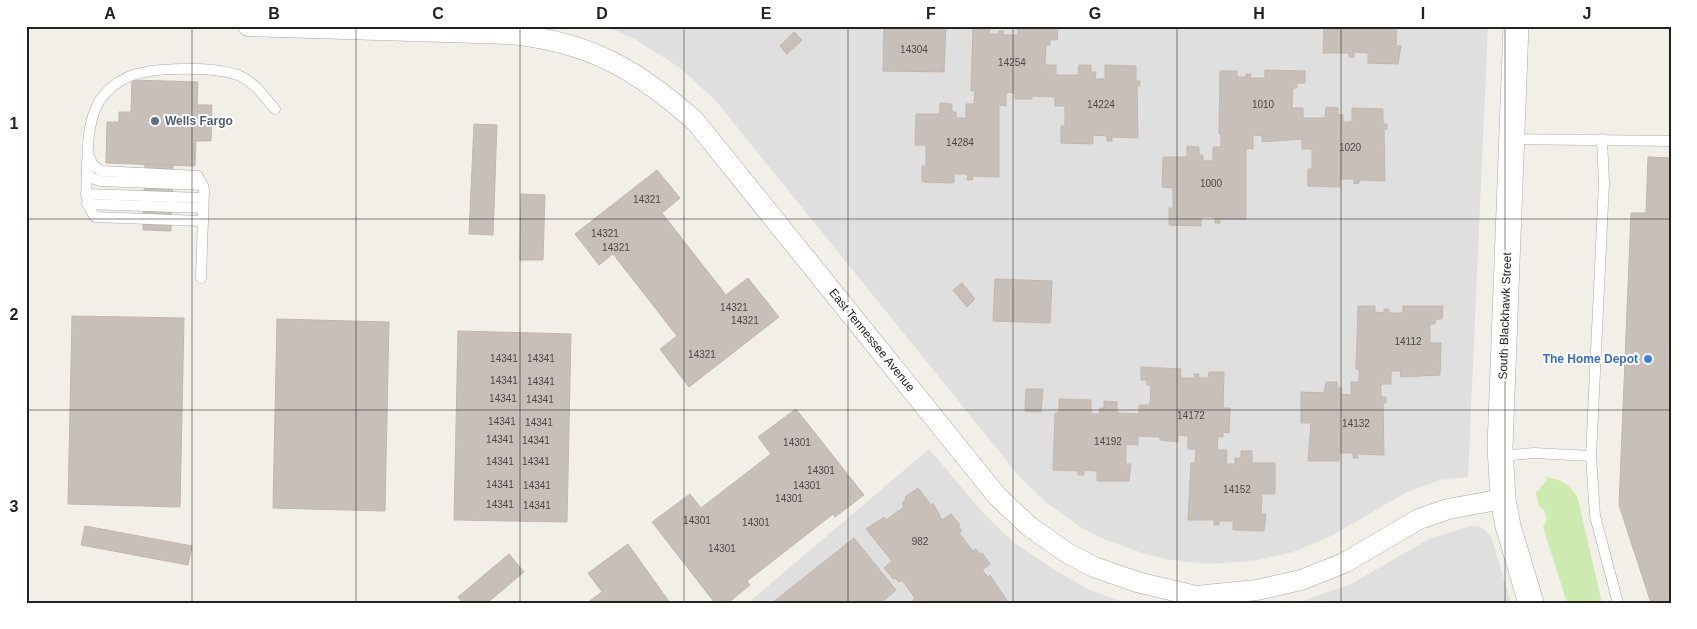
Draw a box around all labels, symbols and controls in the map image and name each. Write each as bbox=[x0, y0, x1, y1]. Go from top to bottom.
text: A bbox=[104, 5, 116, 22]
text: B bbox=[268, 5, 280, 22]
text: C bbox=[432, 5, 444, 22]
text: D bbox=[596, 5, 608, 22]
text: E bbox=[761, 5, 772, 22]
text: F bbox=[926, 5, 936, 22]
text: G bbox=[1089, 5, 1101, 22]
text: H bbox=[1253, 5, 1265, 22]
text: I bbox=[1421, 5, 1425, 22]
text: J bbox=[1583, 5, 1591, 22]
house number: 14304 bbox=[900, 44, 928, 55]
house number: 14254 bbox=[998, 57, 1026, 68]
house number: 14224 bbox=[1087, 99, 1115, 110]
house number: 1010 bbox=[1252, 99, 1275, 110]
place label: Wells Fargo bbox=[165, 114, 233, 128]
text: 1 bbox=[10, 115, 19, 132]
marker: Wells Fargo bbox=[149, 115, 161, 127]
house number: 14284 bbox=[946, 137, 974, 148]
house number: 1020 bbox=[1339, 142, 1362, 153]
house number: 1000 bbox=[1200, 178, 1223, 189]
house number: 14321 bbox=[633, 194, 661, 205]
house number: 14321 bbox=[591, 228, 619, 239]
house number: 14321 bbox=[602, 242, 630, 253]
street label: South Blackhawk Street bbox=[1496, 251, 1514, 380]
street label: East Tennessee Avenue bbox=[826, 286, 918, 395]
house number: 14321 bbox=[720, 302, 748, 313]
text: 2 bbox=[10, 306, 19, 323]
house number: 14321 bbox=[731, 315, 759, 326]
house number: 14112 bbox=[1394, 336, 1422, 347]
house number: 14321 bbox=[688, 349, 716, 360]
place label: The Home Depot bbox=[1543, 352, 1638, 366]
house number: 14341 bbox=[490, 353, 518, 364]
house number: 14341 bbox=[527, 353, 555, 364]
marker: The Home Depot bbox=[1642, 353, 1654, 365]
house number: 14341 bbox=[490, 375, 518, 386]
house number: 14341 bbox=[527, 376, 555, 387]
house number: 14341 bbox=[489, 393, 517, 404]
house number: 14341 bbox=[526, 394, 554, 405]
house number: 14172 bbox=[1177, 410, 1205, 421]
house number: 14341 bbox=[488, 416, 516, 427]
house number: 14341 bbox=[525, 417, 553, 428]
house number: 14132 bbox=[1342, 418, 1370, 429]
house number: 14341 bbox=[486, 434, 514, 445]
house number: 14341 bbox=[522, 435, 550, 446]
house number: 14192 bbox=[1094, 436, 1122, 447]
house number: 14301 bbox=[783, 437, 811, 448]
house number: 14341 bbox=[486, 456, 514, 467]
house number: 14341 bbox=[522, 456, 550, 467]
house number: 14301 bbox=[807, 465, 835, 476]
house number: 14341 bbox=[486, 479, 514, 490]
house number: 14341 bbox=[523, 480, 551, 491]
house number: 14301 bbox=[793, 480, 821, 491]
house number: 14152 bbox=[1223, 484, 1251, 495]
house number: 14301 bbox=[775, 493, 803, 504]
text: 3 bbox=[10, 498, 19, 515]
house number: 14341 bbox=[486, 499, 514, 510]
house number: 14341 bbox=[523, 500, 551, 511]
house number: 14301 bbox=[683, 515, 711, 526]
house number: 14301 bbox=[742, 517, 770, 528]
house number: 982 bbox=[912, 536, 929, 547]
house number: 14301 bbox=[708, 543, 736, 554]

